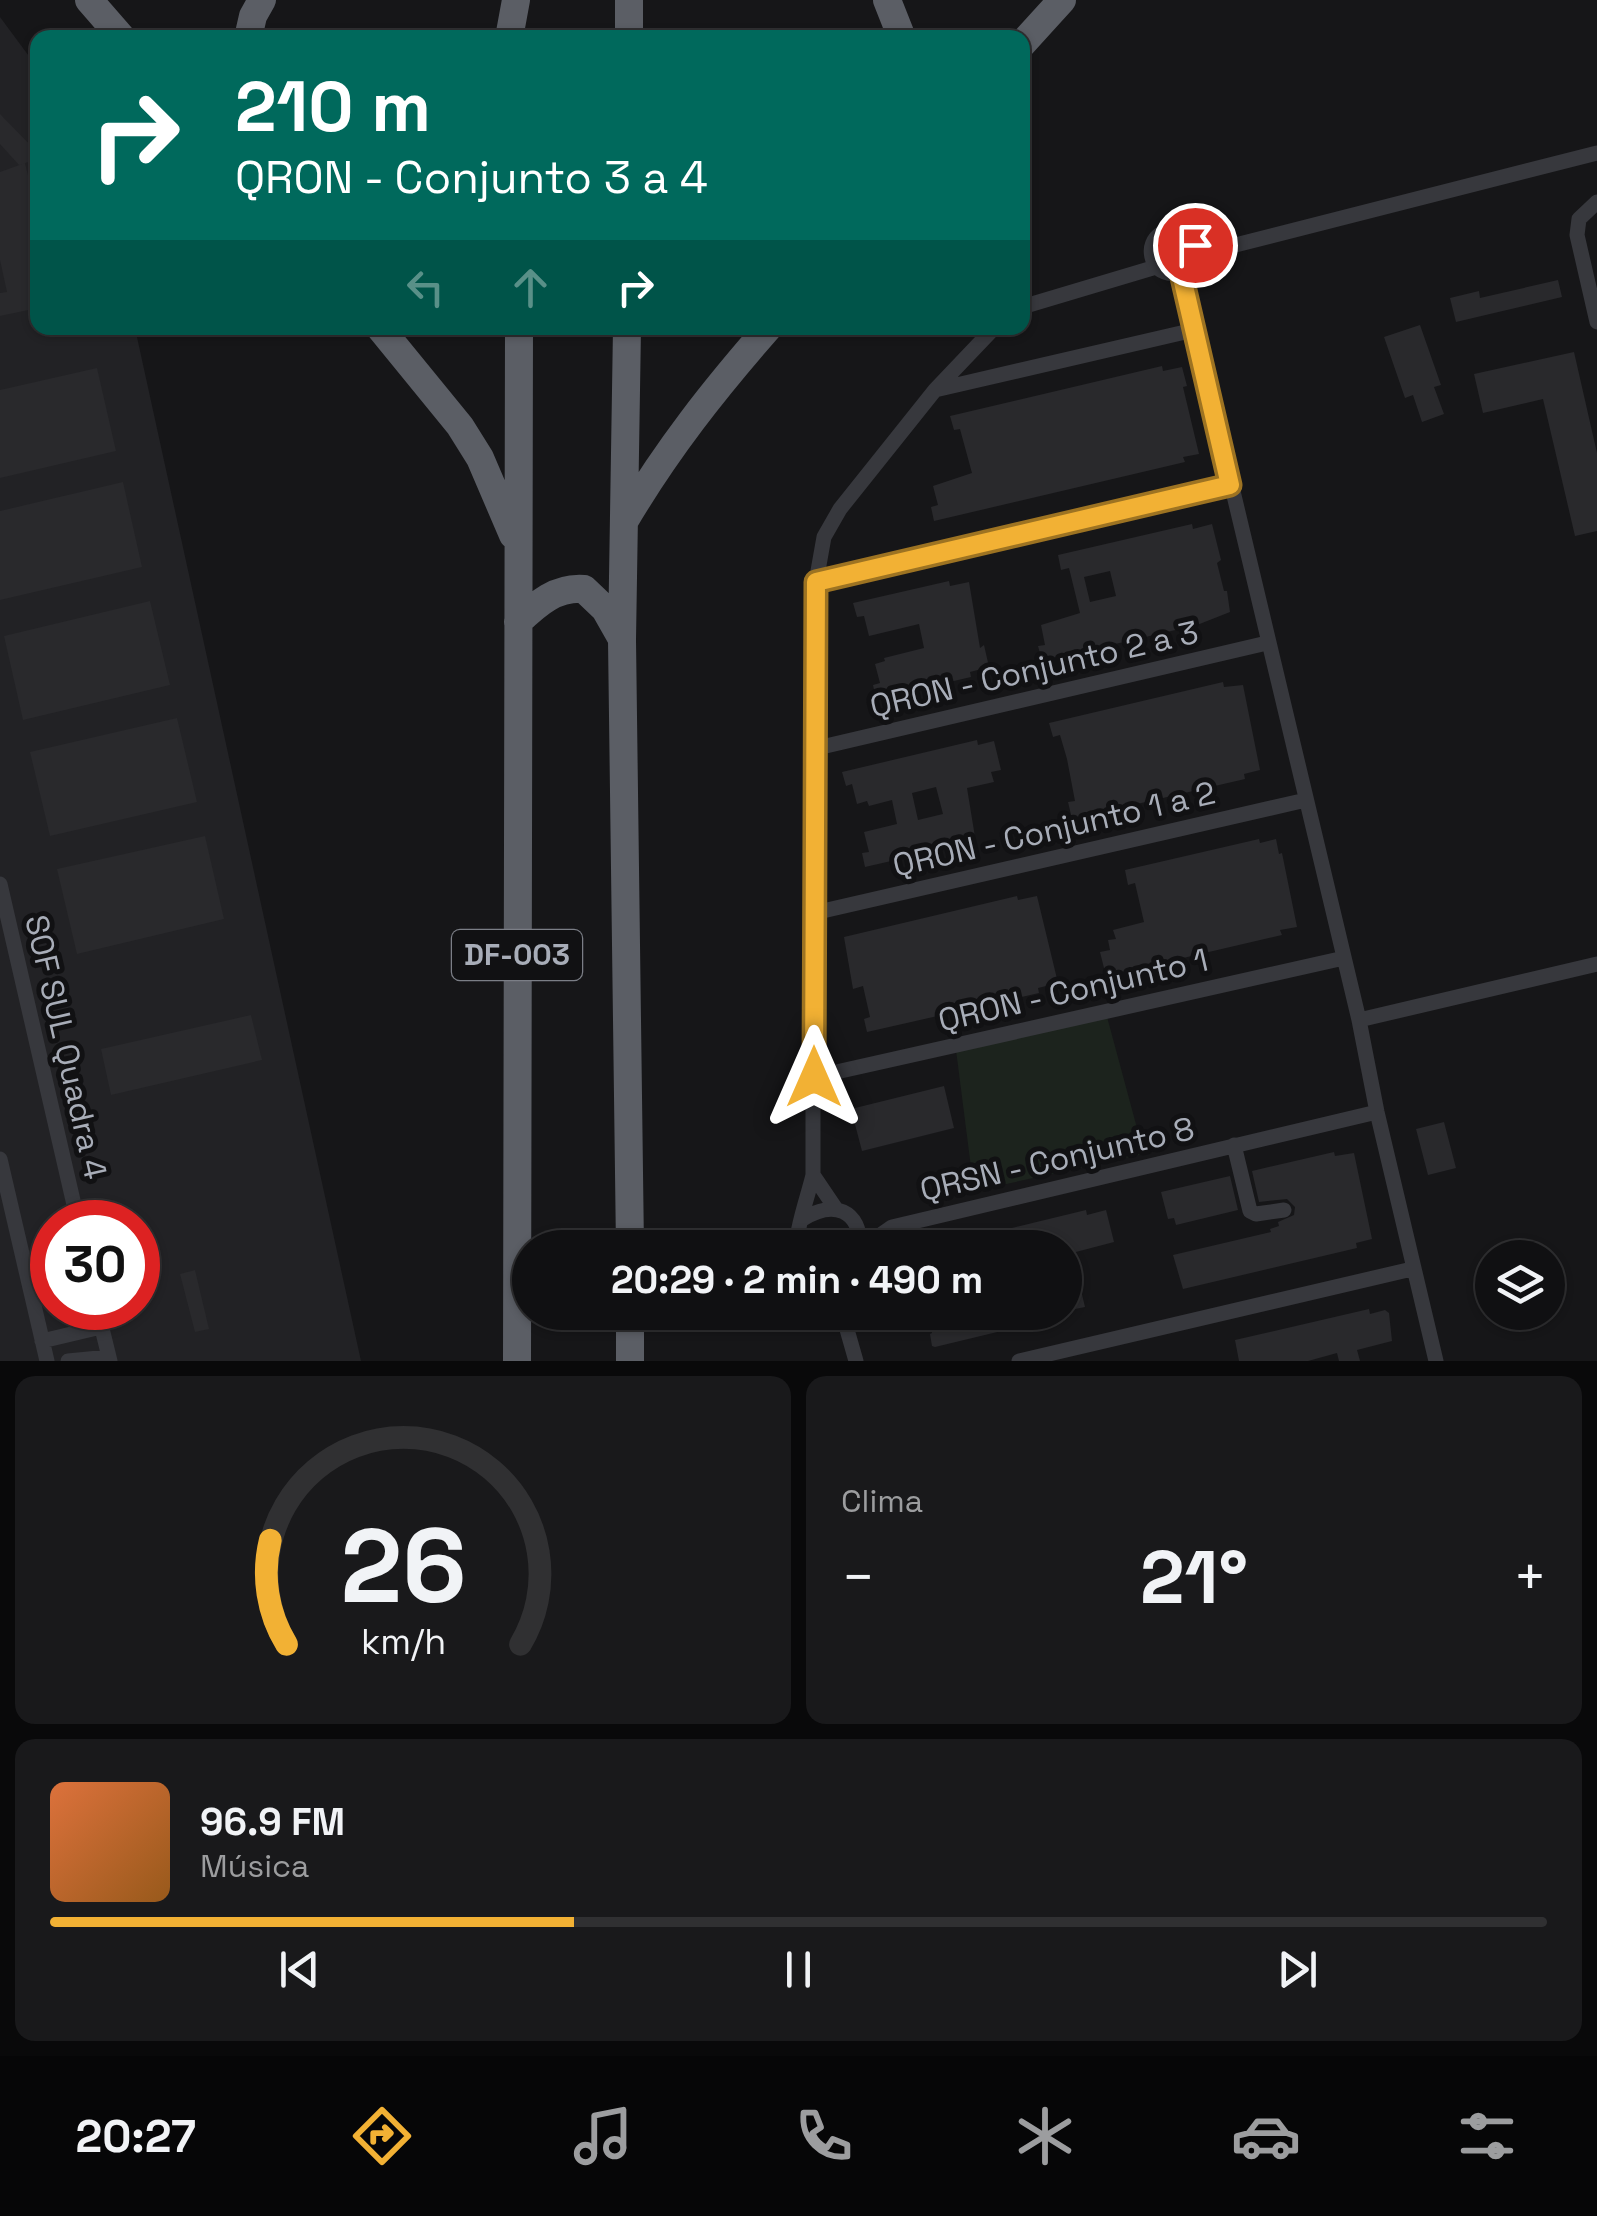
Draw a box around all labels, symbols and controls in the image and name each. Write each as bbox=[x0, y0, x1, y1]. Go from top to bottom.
text: 210 m bbox=[235, 62, 431, 151]
icon: right bbox=[70, 70, 200, 200]
text: QRON - Conjunto 3 a 4 bbox=[235, 149, 708, 206]
pin bbox=[1153, 203, 1238, 288]
icon: arrive bbox=[1168, 218, 1223, 273]
icon: left bbox=[398, 260, 453, 315]
icon: ahead bbox=[503, 260, 558, 315]
icon: right bbox=[608, 260, 663, 315]
street label: QRON - Conjunto 2 a 3 bbox=[866, 612, 1202, 726]
street label: QRON - Conjunto 1 a 2 bbox=[889, 772, 1219, 886]
street label: SOF SUL Quadra 4 bbox=[16, 911, 116, 1183]
road number: DF-003 bbox=[452, 930, 582, 980]
street label: QRON - Conjunto 1 bbox=[934, 940, 1212, 1040]
position arrow bbox=[762, 1025, 866, 1129]
street label: QRSN - Conjunto 8 bbox=[916, 1108, 1198, 1210]
speed limit sign: 30 bbox=[30, 1200, 160, 1330]
map controls bbox=[1475, 1240, 1565, 1330]
button: layers bbox=[1475, 1240, 1565, 1330]
text: 20:29 · 2 min · 490 m bbox=[611, 1256, 983, 1304]
text: Clima bbox=[841, 1481, 923, 1521]
text: 26 bbox=[340, 1500, 466, 1632]
text: 21° bbox=[1140, 1529, 1248, 1625]
text: − bbox=[841, 1542, 875, 1612]
text: + bbox=[1513, 1542, 1547, 1612]
text: km/h bbox=[360, 1619, 446, 1664]
text: 96.9 FM bbox=[200, 1798, 345, 1846]
text: Música bbox=[200, 1846, 310, 1886]
icon: previous bbox=[272, 1942, 327, 1997]
icon: pause bbox=[771, 1942, 826, 1997]
icon: next bbox=[1270, 1942, 1325, 1997]
icon: directions bbox=[347, 2101, 417, 2171]
icon: music bbox=[568, 2101, 638, 2171]
icon: phone bbox=[789, 2101, 859, 2171]
icon: climate bbox=[1010, 2101, 1080, 2171]
icon: car bbox=[1231, 2101, 1301, 2171]
icon: filters bbox=[1452, 2101, 1522, 2171]
text: 20:27 bbox=[75, 2108, 196, 2165]

